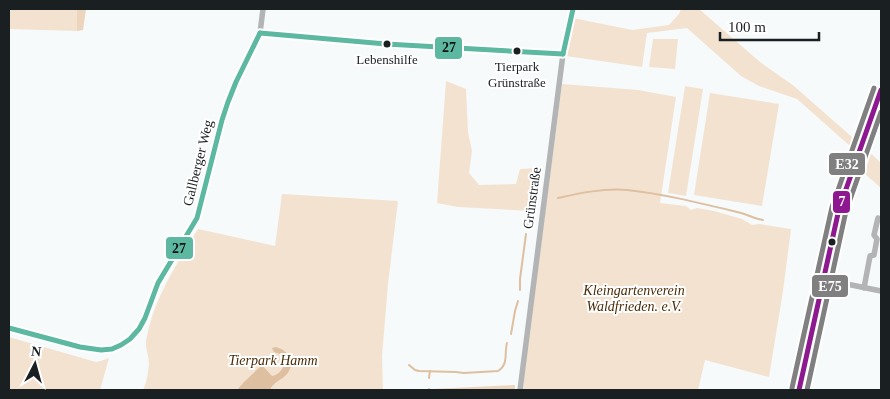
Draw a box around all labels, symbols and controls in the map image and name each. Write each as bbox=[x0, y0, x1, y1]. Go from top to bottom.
scale bar bbox=[720, 10, 819, 42]
text: 100 m bbox=[728, 19, 766, 35]
line badge: 27 bbox=[434, 36, 463, 60]
marker: Lebenshilfe bbox=[382, 39, 392, 49]
text: 27 bbox=[442, 40, 456, 55]
marker: Tierpark Grünstraße bbox=[512, 46, 522, 56]
place label: Lebenshilfe bbox=[356, 52, 418, 67]
place label: Tierpark Grünstraße bbox=[488, 59, 546, 90]
street label: Gallberger Weg bbox=[180, 118, 216, 208]
line badge: E32 bbox=[828, 152, 866, 176]
text: E32 bbox=[835, 157, 859, 172]
street label: Grünstraße bbox=[520, 166, 544, 230]
line badge: 7 bbox=[832, 190, 851, 214]
text: 7 bbox=[839, 194, 846, 209]
line badge: 27 bbox=[165, 236, 194, 260]
unlabelled marker bbox=[827, 237, 837, 247]
text: 27 bbox=[172, 241, 186, 256]
line badge: E75 bbox=[811, 274, 849, 298]
text: E75 bbox=[818, 279, 842, 294]
park label: Kleingartenverein Waldfrieden. e.V. bbox=[582, 283, 685, 314]
north arrow bbox=[10, 339, 60, 389]
text: N bbox=[30, 344, 42, 360]
park label: Tierpark Hamm bbox=[228, 353, 318, 368]

